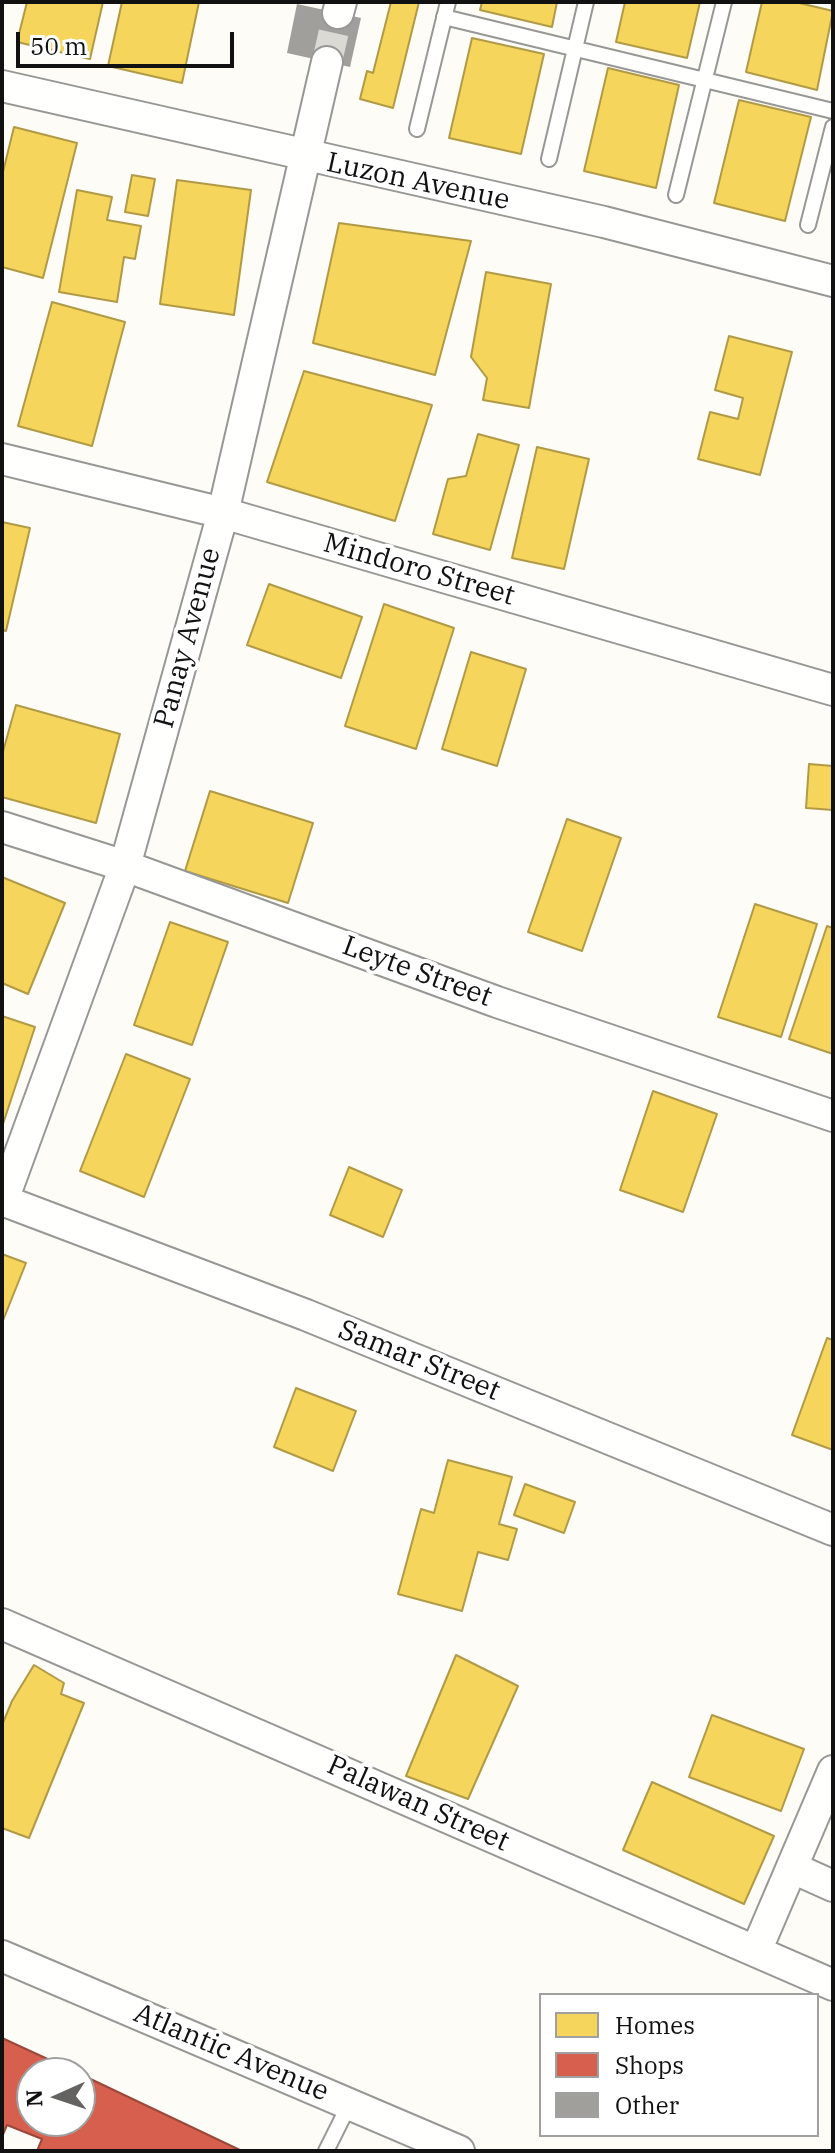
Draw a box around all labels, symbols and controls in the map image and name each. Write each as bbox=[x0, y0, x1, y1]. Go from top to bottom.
scale bar bbox=[20, 16, 238, 66]
text: 50 m bbox=[30, 30, 87, 62]
street label: Luzon Avenue bbox=[323, 146, 513, 218]
street label: Mindoro Street bbox=[320, 527, 518, 613]
street label: Panay Avenue bbox=[148, 544, 228, 732]
street label: Leyte Street bbox=[338, 929, 496, 1015]
street label: Samar Street bbox=[333, 1313, 505, 1409]
street label: Palawan Street bbox=[322, 1749, 514, 1859]
legend bbox=[539, 1993, 819, 2137]
street label: Atlantic Avenue bbox=[129, 1997, 333, 2109]
text: Homes bbox=[615, 2009, 695, 2041]
text: Shops bbox=[615, 2049, 684, 2081]
north arrow bbox=[16, 2057, 96, 2137]
text: N bbox=[19, 2089, 48, 2108]
text: Other bbox=[615, 2089, 679, 2121]

